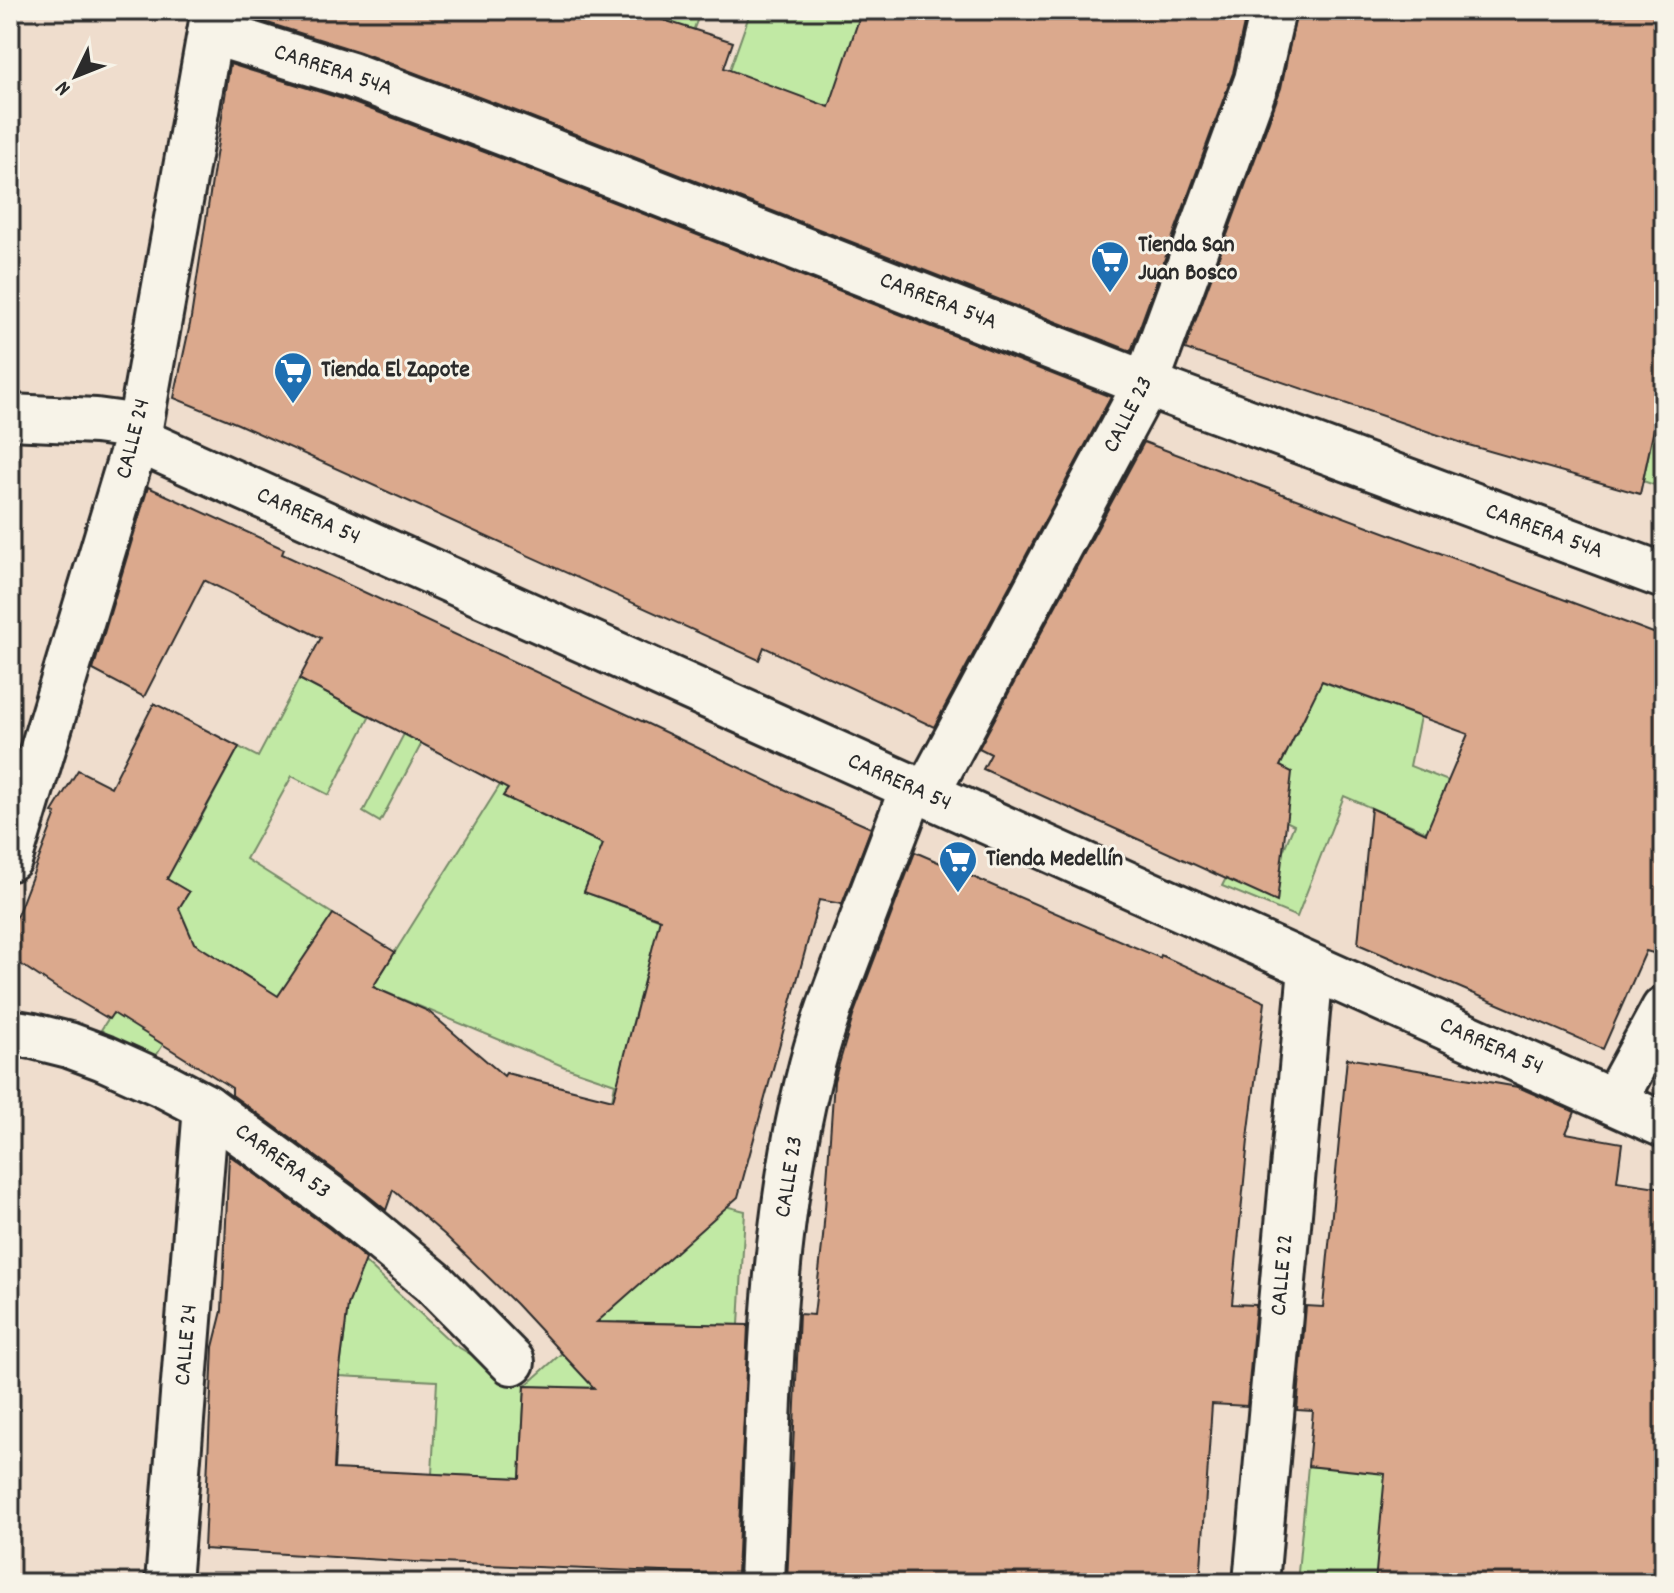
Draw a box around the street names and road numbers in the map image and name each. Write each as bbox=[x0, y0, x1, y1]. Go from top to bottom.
street label: CARRERA 54A bbox=[269, 36, 397, 106]
street label: CARRERA 54A bbox=[874, 264, 1002, 340]
street label: CALLE 23 bbox=[1095, 371, 1163, 459]
street label: CALLE 24 bbox=[108, 395, 160, 483]
street label: CARRERA 54 bbox=[251, 479, 365, 555]
street label: CARRERA 54A bbox=[1480, 495, 1608, 569]
street label: CARRERA 54 bbox=[842, 745, 956, 821]
street label: CARRERA 54 bbox=[1434, 1009, 1548, 1085]
street label: CARRERA 53 bbox=[227, 1116, 337, 1208]
street label: CALLE 23 bbox=[767, 1134, 813, 1220]
street label: CALLE 22 bbox=[1262, 1233, 1304, 1317]
street label: CALLE 24 bbox=[167, 1303, 207, 1387]

